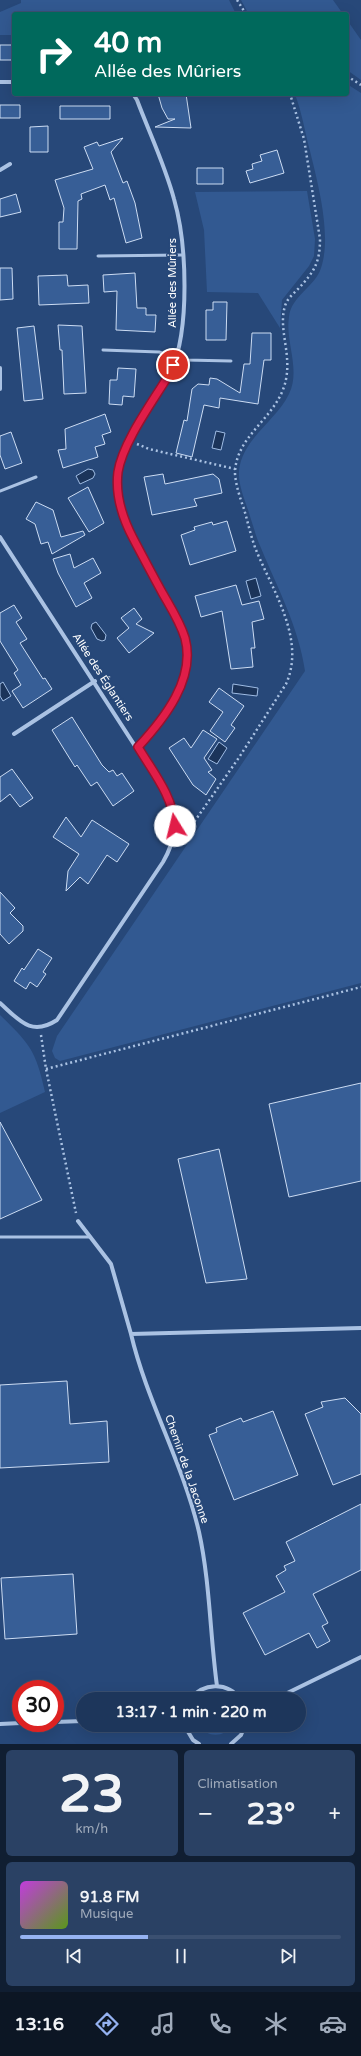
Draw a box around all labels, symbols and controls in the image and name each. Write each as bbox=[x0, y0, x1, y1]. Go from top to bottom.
text: 40 m bbox=[94, 26, 162, 60]
icon: right bbox=[28, 28, 80, 80]
text: Allée des Mûriers bbox=[94, 60, 241, 82]
street label: Allée des Mûriers bbox=[166, 238, 179, 328]
pin bbox=[156, 348, 190, 382]
icon: arrive bbox=[162, 354, 184, 376]
street label: Allée des Églantiers bbox=[70, 630, 137, 723]
position arrow bbox=[154, 805, 196, 847]
street label: Chemin de la Jaconne bbox=[162, 1413, 212, 1525]
speed limit sign: 30 bbox=[12, 1680, 64, 1732]
text: 13:17 · 1 min · 220 m bbox=[116, 1703, 266, 1721]
text: 23 bbox=[59, 1763, 124, 1826]
text: Climatisation bbox=[198, 1776, 278, 1792]
text: 23° bbox=[246, 1796, 295, 1833]
text: − bbox=[198, 1801, 213, 1827]
text: + bbox=[329, 1801, 341, 1827]
text: km/h bbox=[75, 1821, 108, 1837]
text: 91.8 FM bbox=[80, 1888, 140, 1906]
text: Musique bbox=[80, 1906, 133, 1922]
icon: previous bbox=[63, 1945, 85, 1967]
icon: pause bbox=[170, 1945, 192, 1967]
icon: next bbox=[277, 1945, 299, 1967]
icon: directions bbox=[93, 2010, 121, 2038]
icon: music bbox=[149, 2010, 177, 2038]
icon: phone bbox=[206, 2010, 234, 2038]
icon: climate bbox=[262, 2010, 290, 2038]
icon: car bbox=[319, 2010, 347, 2038]
text: 13:16 bbox=[14, 2013, 64, 2035]

